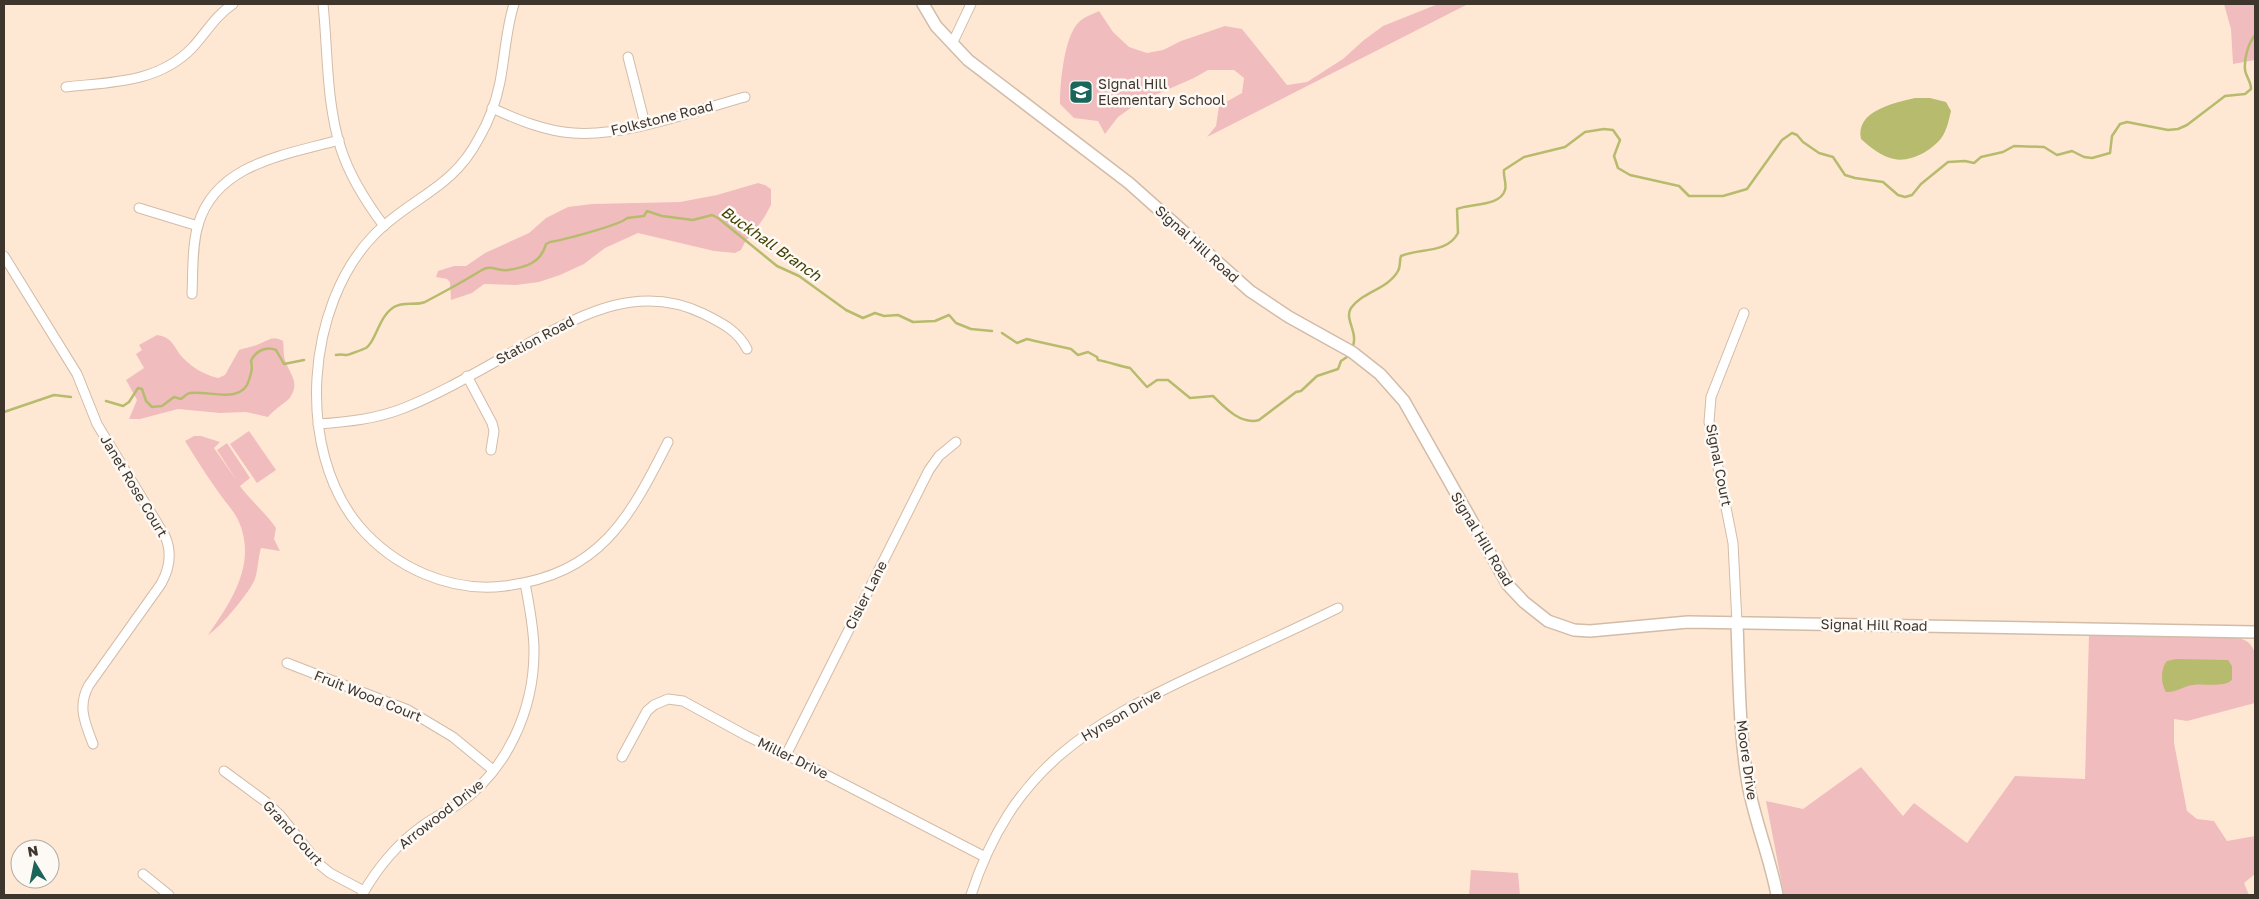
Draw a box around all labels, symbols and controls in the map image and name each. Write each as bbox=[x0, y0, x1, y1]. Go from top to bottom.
place label: Signal Hill Elementary School bbox=[1098, 75, 1225, 108]
school or university icon: Signal Hill Elementary School bbox=[1068, 79, 1094, 105]
street label: Folkstone Road bbox=[609, 97, 715, 138]
water label: Buckhall Branch bbox=[718, 202, 826, 285]
street label: Signal Hill Road bbox=[1152, 202, 1243, 286]
street label: Station Road bbox=[493, 312, 577, 367]
street label: Signal Court bbox=[1703, 422, 1736, 508]
street label: Janet Rose Court bbox=[97, 432, 172, 540]
street label: Signal Hill Road bbox=[1448, 489, 1517, 589]
street label: Cisler Lane bbox=[841, 558, 890, 632]
street label: Signal Hill Road bbox=[1820, 615, 1928, 634]
street label: Fruit Wood Court bbox=[312, 666, 425, 725]
street label: Hynson Drive bbox=[1078, 685, 1164, 744]
street label: Moore Drive bbox=[1733, 719, 1762, 801]
street label: Miller Drive bbox=[755, 733, 831, 782]
street label: Arrowood Drive bbox=[395, 775, 487, 852]
street label: Grand Court bbox=[260, 797, 327, 869]
north arrow bbox=[10, 839, 60, 889]
text: N bbox=[26, 841, 39, 860]

